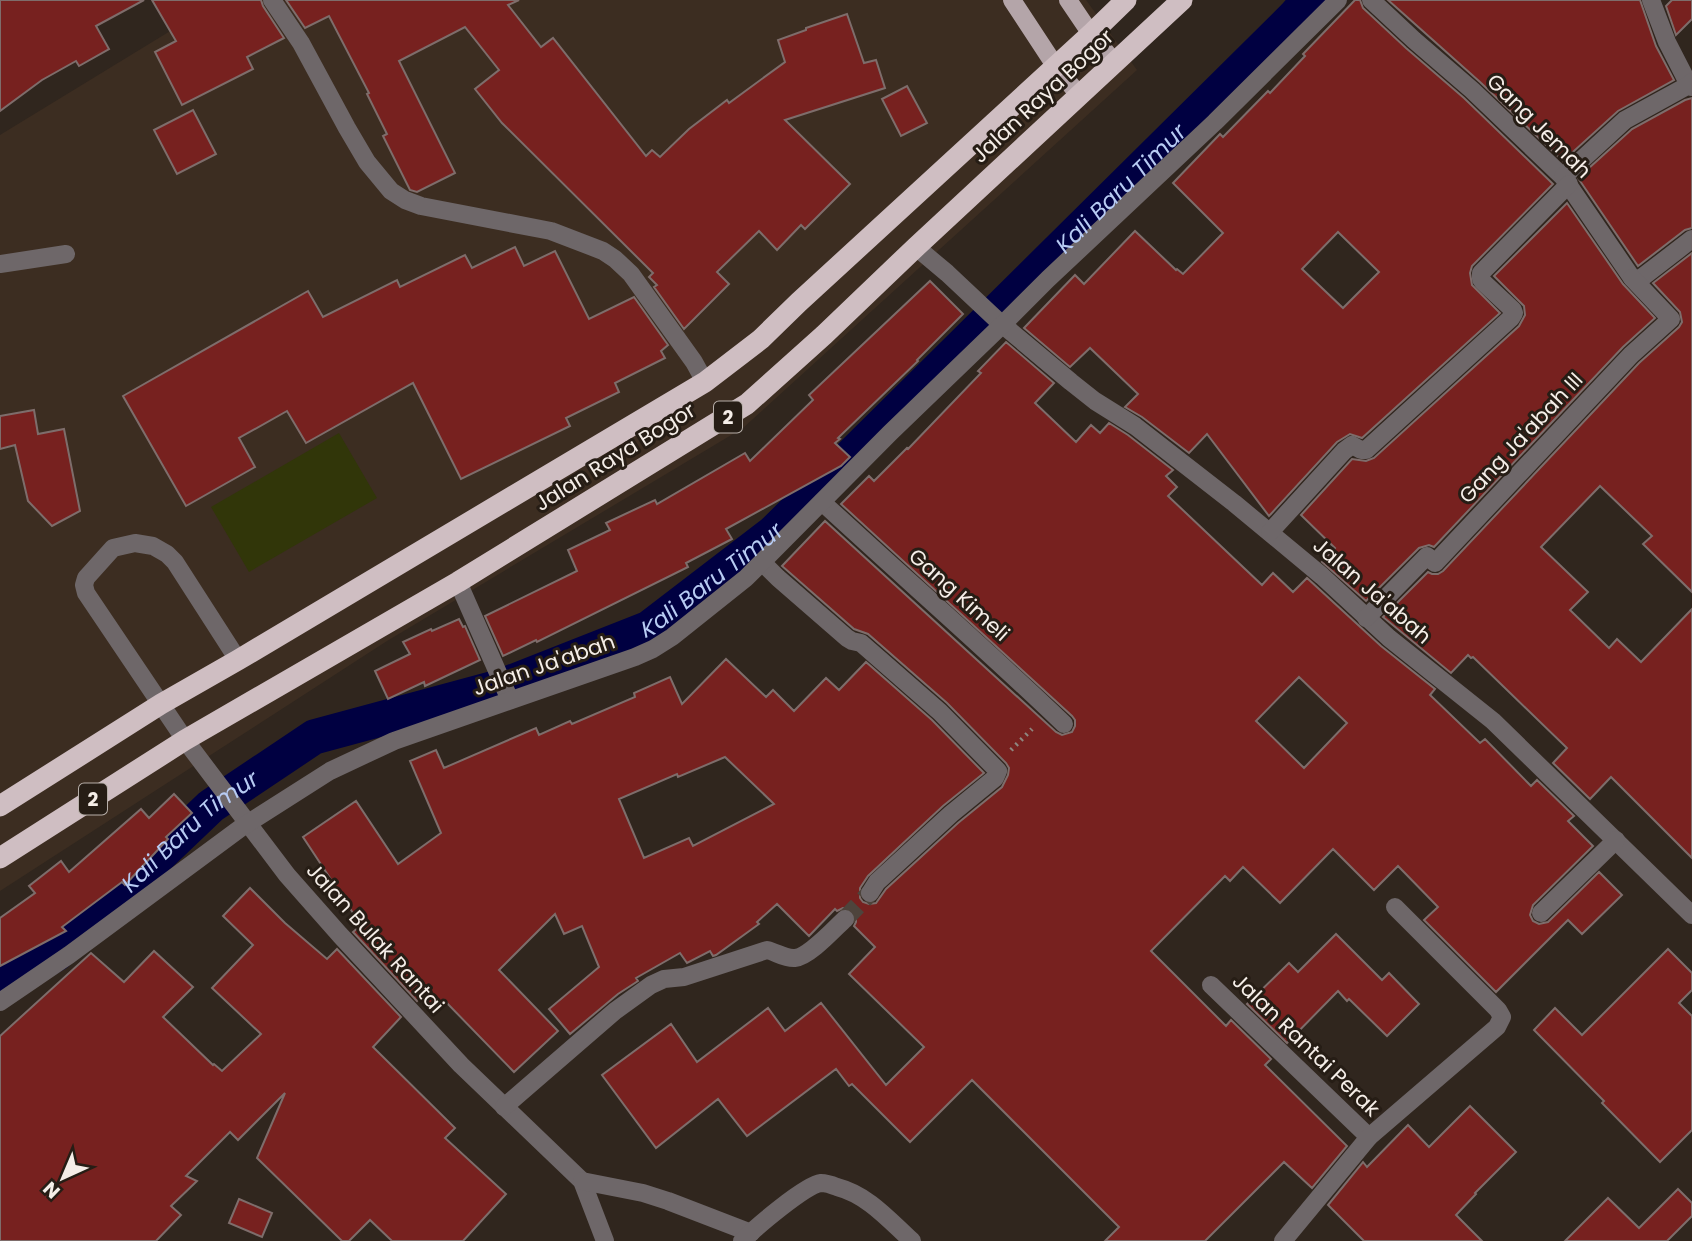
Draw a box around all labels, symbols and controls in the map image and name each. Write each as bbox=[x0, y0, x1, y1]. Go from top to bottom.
street label: Jalan Raya Bogor bbox=[965, 22, 1120, 169]
street label: Gang Jemah bbox=[1481, 67, 1598, 184]
water label: Kali Baru Timur bbox=[1048, 115, 1194, 260]
street label: Gang Ja'abah III bbox=[1452, 366, 1589, 510]
street label: Jalan Raya Bogor bbox=[529, 395, 701, 518]
road number: 2 bbox=[714, 402, 742, 432]
water label: Kali Baru Timur bbox=[636, 514, 792, 646]
street label: Jalan Ja'abah bbox=[1307, 531, 1438, 650]
street label: Gang Kimeli bbox=[903, 542, 1016, 648]
street label: Jalan Ja'abah bbox=[469, 627, 619, 702]
water label: Kali Baru Timur bbox=[114, 762, 266, 899]
road number: 2 bbox=[79, 784, 107, 814]
street label: Jalan Bulak Rantai bbox=[300, 856, 451, 1019]
street label: Jalan Rantai Perak bbox=[1226, 967, 1387, 1123]
north arrow bbox=[28, 1143, 98, 1213]
text: N bbox=[37, 1175, 66, 1205]

